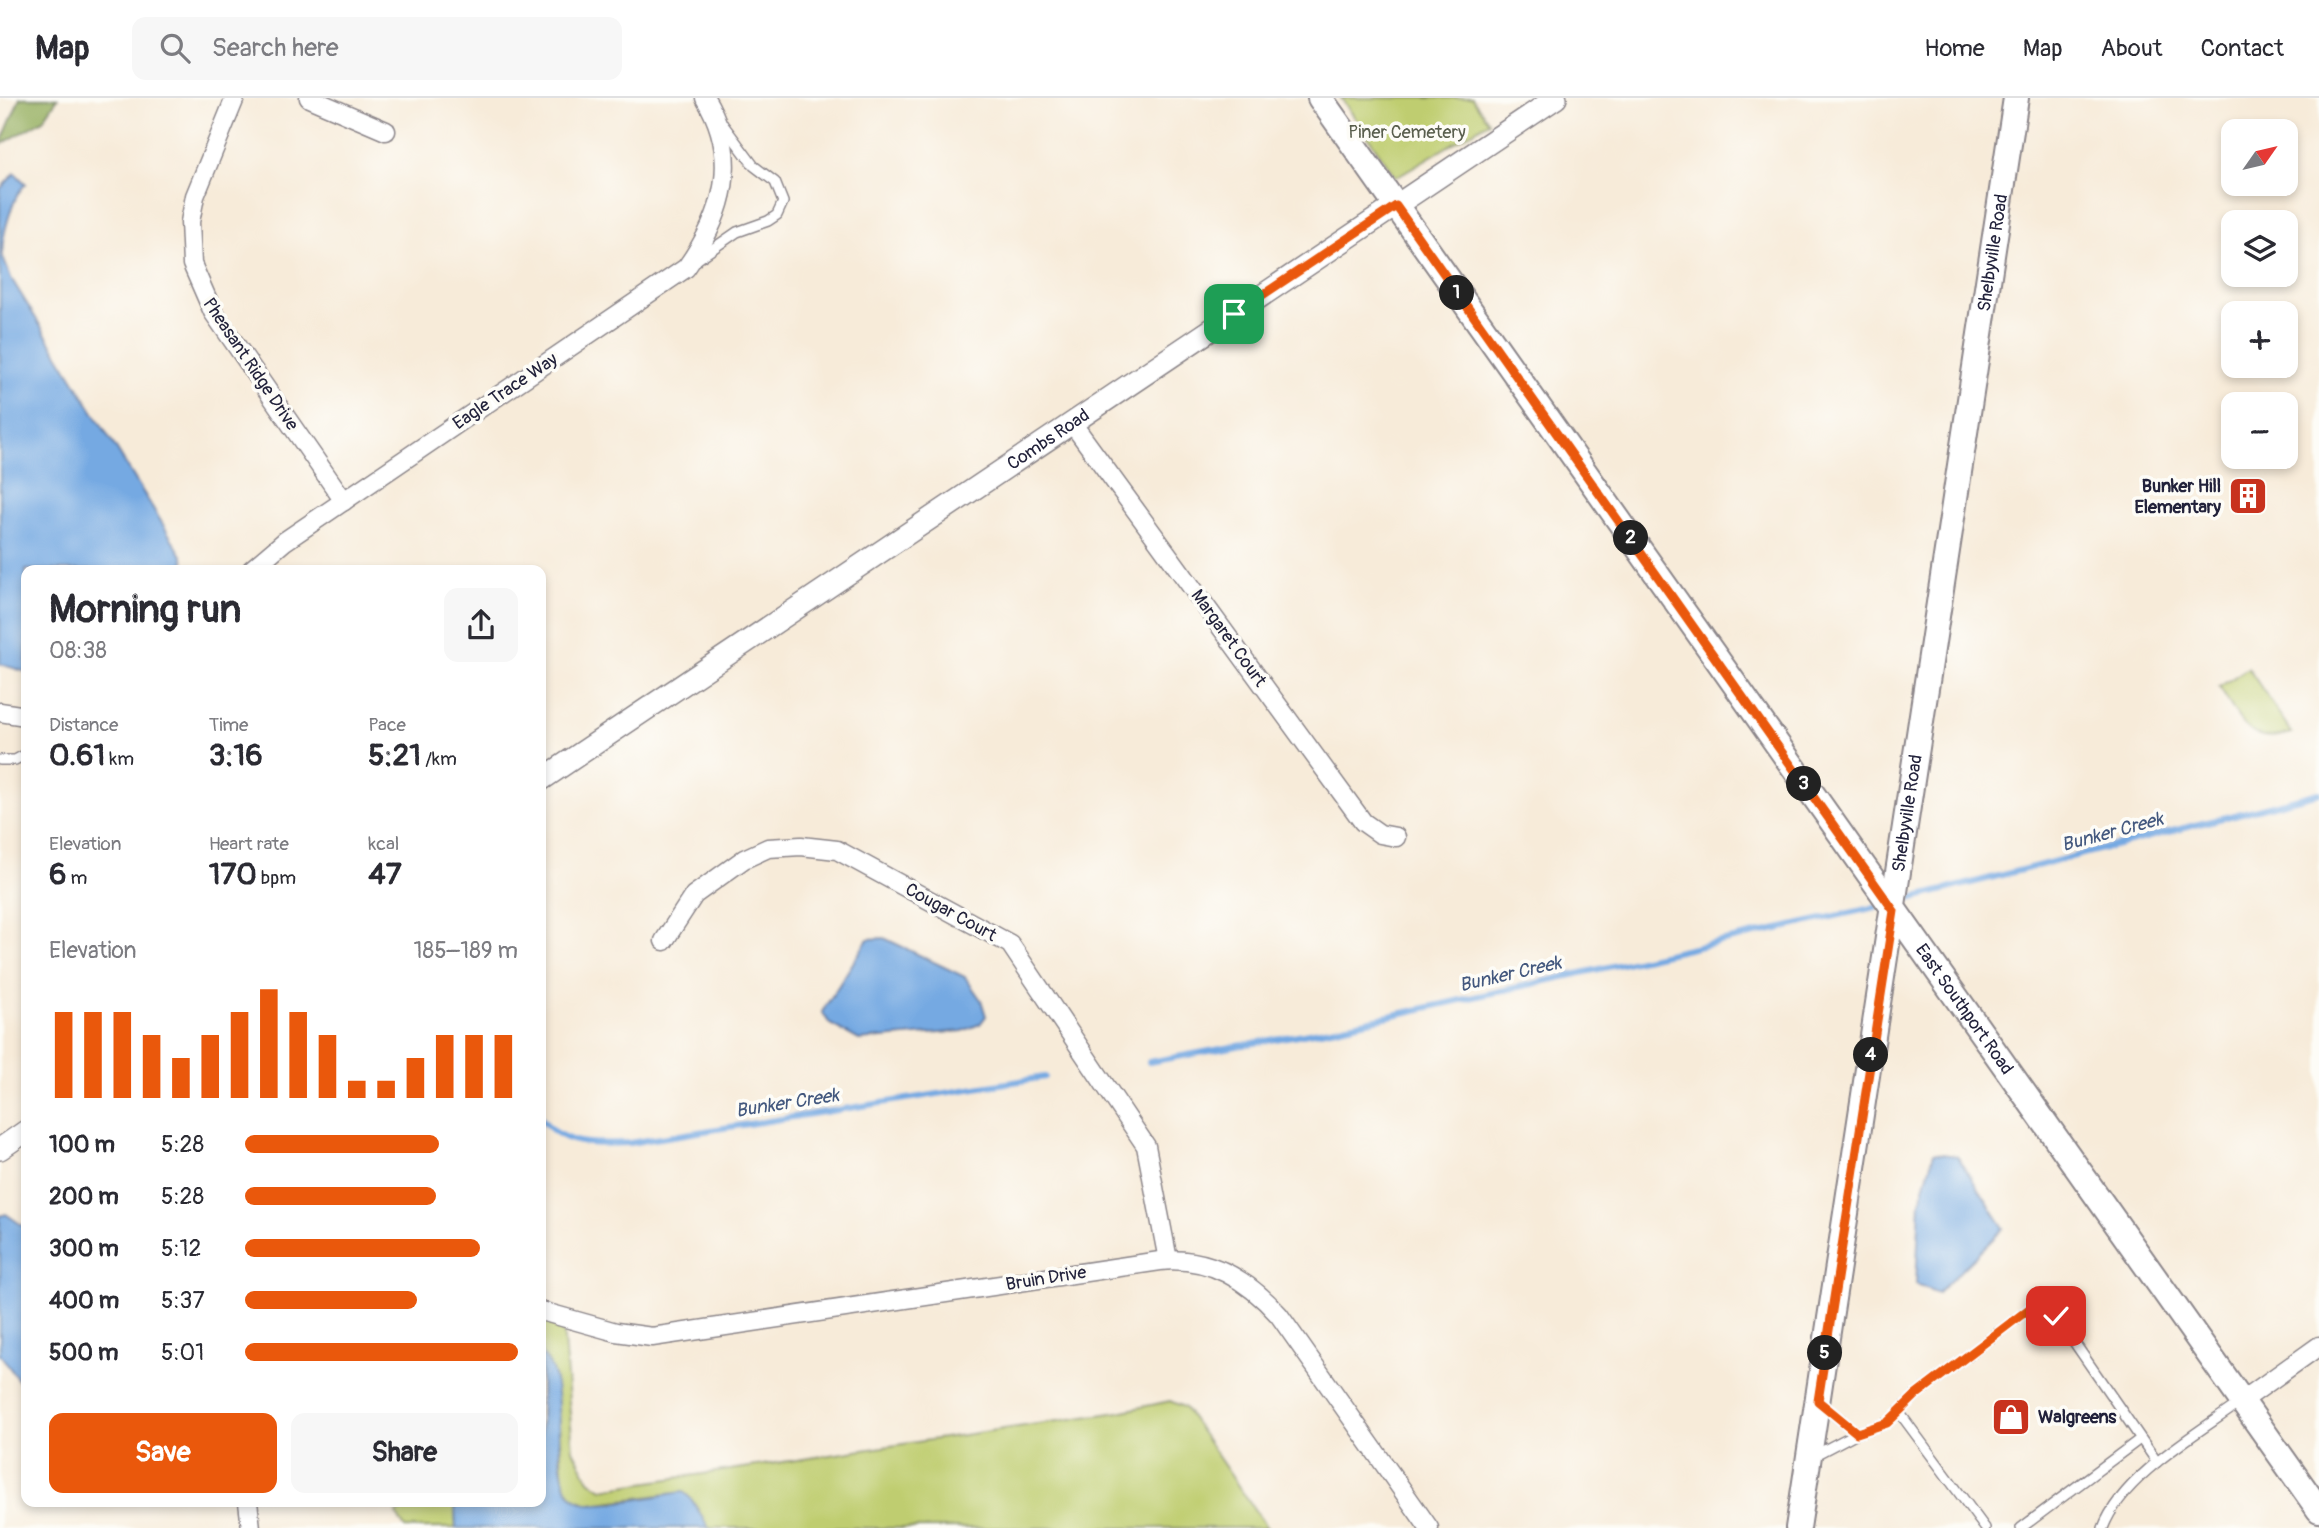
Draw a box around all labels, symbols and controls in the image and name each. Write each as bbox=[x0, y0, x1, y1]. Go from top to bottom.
search box bbox=[132, 17, 622, 80]
text: Map bbox=[35, 28, 90, 69]
icon: search bbox=[156, 29, 194, 67]
text: Search here bbox=[212, 32, 339, 64]
text: Home bbox=[1924, 34, 1985, 63]
text: Map bbox=[2023, 34, 2063, 63]
text: About bbox=[2101, 34, 2163, 63]
text: Contact bbox=[2201, 34, 2284, 63]
north arrow bbox=[2221, 119, 2298, 196]
map controls bbox=[2221, 119, 2298, 469]
park label: Piner Cemetery bbox=[1348, 121, 1466, 144]
street label: Shelbyville Road bbox=[1973, 192, 2013, 313]
button: layers bbox=[2221, 210, 2298, 287]
pin: 1 bbox=[1440, 276, 1474, 310]
text: 1 bbox=[1453, 280, 1460, 304]
pin bbox=[1204, 284, 1264, 344]
street label: Pheasant Ridge Drive bbox=[198, 293, 304, 435]
icon: arrive bbox=[1215, 295, 1253, 333]
button: + bbox=[2221, 301, 2298, 378]
street label: Eagle Trace Way bbox=[449, 348, 562, 435]
button: − bbox=[2221, 392, 2298, 469]
street label: Combs Road bbox=[1003, 404, 1094, 476]
place label: Bunker Hill Elementary bbox=[2134, 475, 2221, 519]
building icon: Bunker Hill Elementary bbox=[2227, 475, 2269, 517]
pin: 2 bbox=[1614, 520, 1648, 556]
text: 2 bbox=[1625, 525, 1636, 549]
street label: Margaret Court bbox=[1186, 585, 1272, 692]
text: Morning run bbox=[49, 586, 241, 634]
button: share bbox=[444, 588, 518, 662]
text: 08:38 bbox=[49, 636, 107, 665]
text: Distance bbox=[49, 713, 118, 737]
text: Time bbox=[209, 713, 248, 737]
text: Pace bbox=[368, 713, 406, 737]
text: 0.61 bbox=[49, 737, 105, 774]
text: 3:16 bbox=[209, 737, 263, 774]
text: 5:21 bbox=[368, 737, 421, 774]
text: km bbox=[105, 747, 134, 771]
text: /km bbox=[421, 747, 457, 771]
street label: Shelbyville Road bbox=[1887, 753, 1928, 874]
pin: 3 bbox=[1786, 766, 1822, 802]
text: 3 bbox=[1798, 771, 1809, 795]
water label: Bunker Creek bbox=[2059, 806, 2168, 857]
text: Elevation bbox=[49, 832, 121, 856]
text: Heart rate bbox=[209, 832, 289, 856]
text: kcal bbox=[368, 832, 399, 856]
text: 6 bbox=[49, 856, 66, 893]
text: 170 bbox=[209, 856, 257, 893]
text: 47 bbox=[368, 856, 402, 893]
text: m bbox=[66, 866, 87, 890]
text: bpm bbox=[257, 866, 296, 890]
street label: Cougar Court bbox=[901, 878, 1001, 947]
text: Elevation bbox=[49, 936, 137, 965]
text: 185–189 m bbox=[414, 936, 518, 965]
street label: East Southport Road bbox=[1910, 939, 2018, 1079]
water label: Bunker Creek bbox=[1457, 950, 1566, 997]
pin: 4 bbox=[1854, 1038, 1888, 1072]
text: 4 bbox=[1865, 1042, 1876, 1066]
water label: Bunker Creek bbox=[734, 1083, 842, 1123]
text: 100 m bbox=[49, 1130, 115, 1159]
text: 5:28 bbox=[161, 1130, 204, 1159]
text: 200 m bbox=[49, 1182, 119, 1211]
text: 5:28 bbox=[161, 1182, 204, 1211]
text: 300 m bbox=[49, 1234, 119, 1263]
text: 5:12 bbox=[161, 1234, 201, 1263]
street label: Bruin Drive bbox=[1004, 1261, 1088, 1296]
text: 400 m bbox=[49, 1286, 119, 1315]
text: 5:37 bbox=[161, 1286, 205, 1315]
pin bbox=[2026, 1286, 2086, 1346]
icon: check bbox=[2037, 1297, 2075, 1335]
pin: 5 bbox=[1808, 1336, 1842, 1370]
text: 500 m bbox=[49, 1338, 118, 1367]
text: 5:01 bbox=[161, 1338, 204, 1367]
text: 5 bbox=[1819, 1340, 1830, 1364]
shop icon: Walgreens bbox=[1990, 1396, 2032, 1438]
place label: Walgreens bbox=[2038, 1406, 2117, 1429]
button: Save bbox=[49, 1413, 277, 1493]
button: Share bbox=[291, 1413, 518, 1493]

